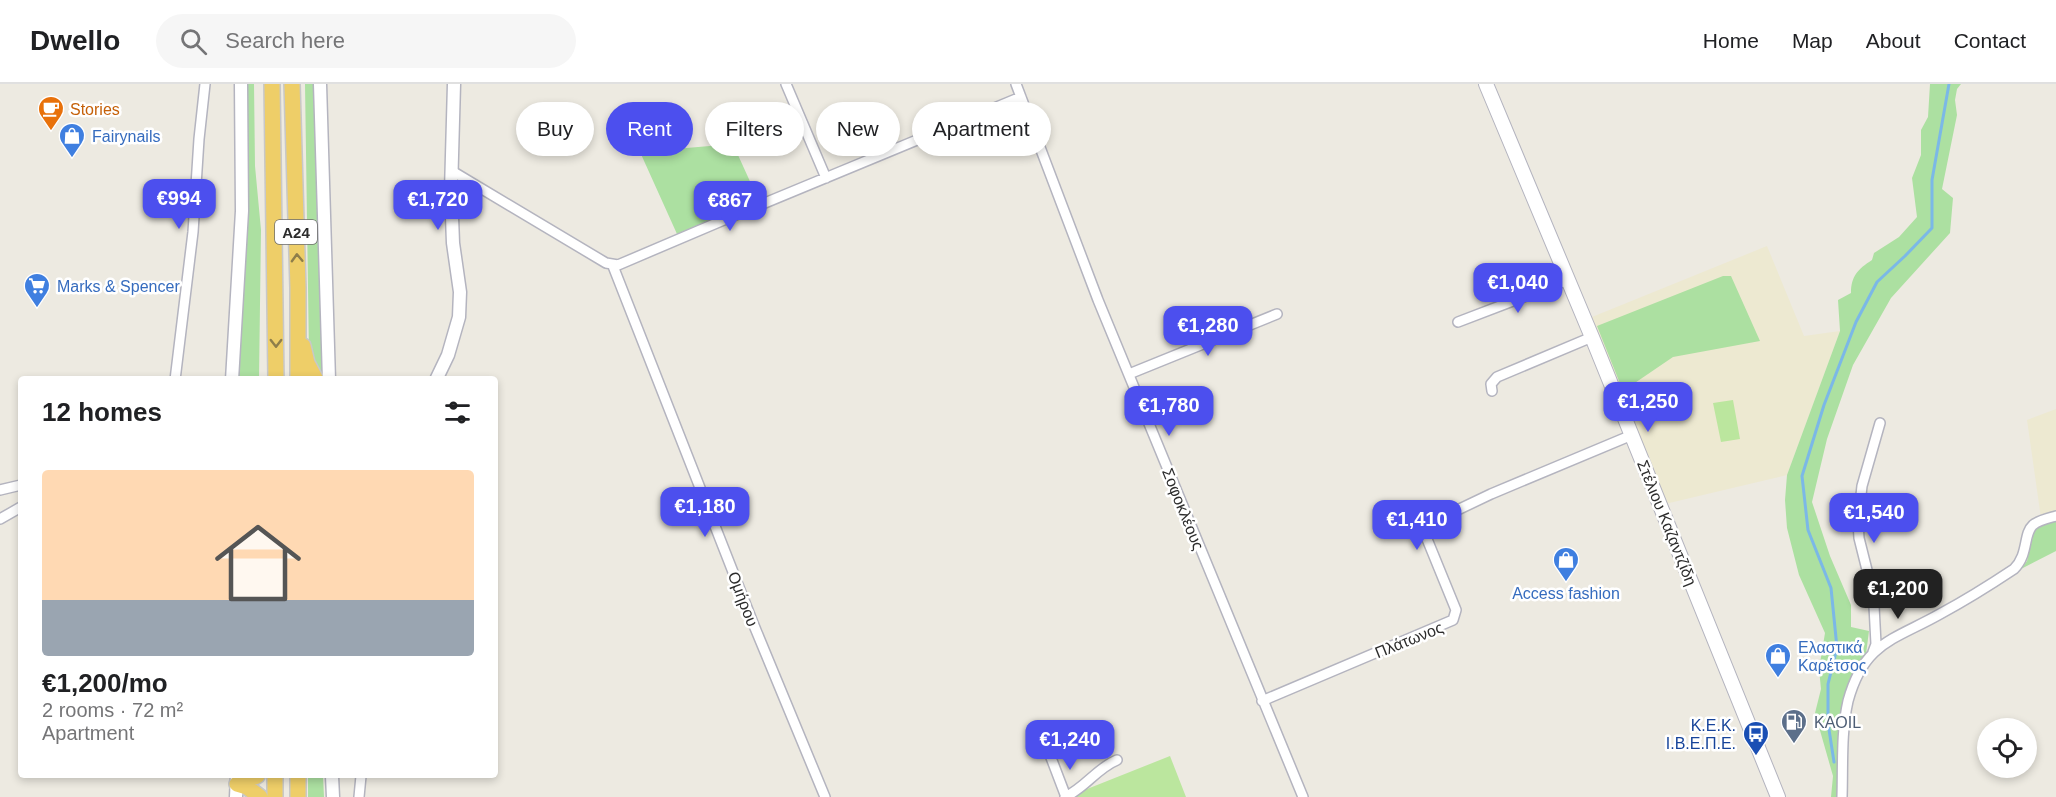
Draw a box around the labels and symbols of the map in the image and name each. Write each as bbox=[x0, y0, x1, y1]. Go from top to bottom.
cafe icon: Stories bbox=[36, 94, 66, 132]
place label: Stories bbox=[70, 101, 120, 118]
shop icon: Fairynails bbox=[57, 121, 87, 159]
place label: Fairynails bbox=[92, 128, 160, 145]
pin: €994 bbox=[143, 179, 215, 230]
pin: €1,720 bbox=[389, 180, 487, 231]
pin: €867 bbox=[694, 181, 766, 232]
road number: Α24 bbox=[275, 220, 317, 244]
one-way arrow bbox=[291, 254, 303, 263]
pin: €1,040 bbox=[1469, 263, 1567, 314]
supermarket icon: Marks & Spencer bbox=[22, 271, 52, 309]
place label: Marks & Spencer bbox=[57, 278, 180, 295]
pin: €1,280 bbox=[1159, 306, 1257, 357]
one-way arrow bbox=[269, 338, 282, 347]
pin: €1,250 bbox=[1599, 382, 1697, 433]
pin: €1,780 bbox=[1120, 386, 1218, 437]
street label: Στέλιου Καζαντζίδη bbox=[1633, 458, 1700, 589]
street label: Σοφοκλέους bbox=[1159, 466, 1207, 553]
pin: €1,180 bbox=[656, 487, 754, 538]
pin: €1,540 bbox=[1825, 493, 1923, 544]
pin: €1,410 bbox=[1368, 500, 1466, 551]
shop icon: Access fashion bbox=[1551, 545, 1581, 583]
street label: Ομήρου bbox=[725, 569, 761, 629]
pin: €1,200 bbox=[1849, 569, 1947, 620]
place label: Access fashion bbox=[1512, 585, 1620, 602]
street label: Πλάτωνος bbox=[1373, 619, 1446, 661]
place label: Ελαστικά Καρέτσος bbox=[1798, 639, 1867, 674]
shop icon: Ελαστικά Καρέτσος bbox=[1763, 641, 1793, 679]
fuel station icon: KAOIL bbox=[1779, 707, 1809, 745]
place label: KAOIL bbox=[1814, 714, 1861, 731]
place label: Κ.Ε.Κ. Ι.Β.Ε.Π.Ε. bbox=[1666, 717, 1736, 752]
bus stop icon: Κ.Ε.Κ. Ι.Β.Ε.Π.Ε. bbox=[1741, 719, 1771, 757]
pin: €1,240 bbox=[1021, 720, 1119, 771]

